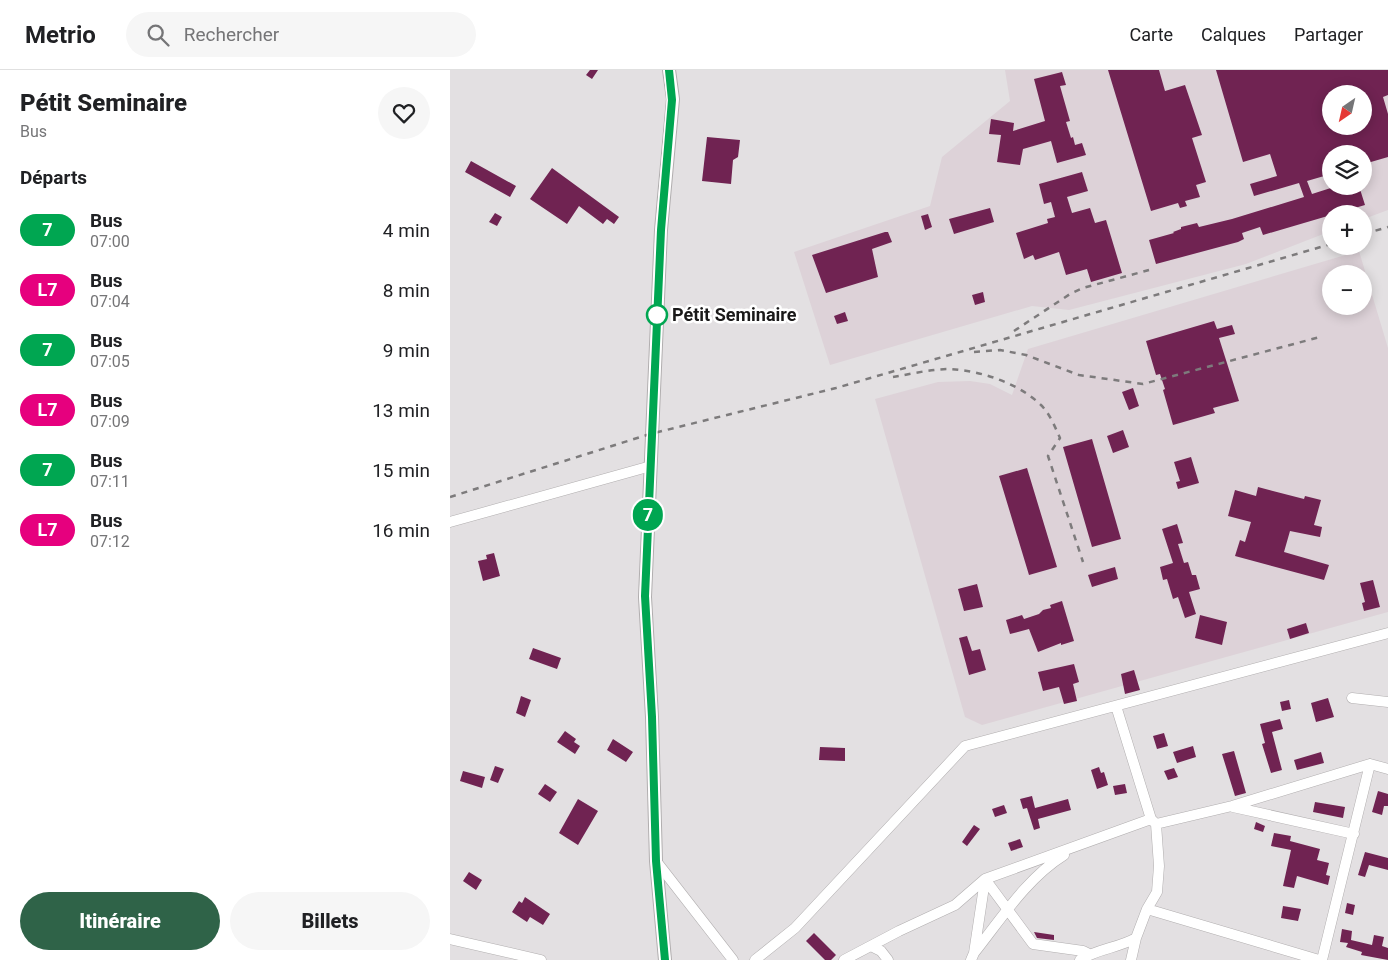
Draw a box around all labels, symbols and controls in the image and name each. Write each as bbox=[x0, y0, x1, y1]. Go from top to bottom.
search box bbox=[126, 12, 476, 57]
text: Metrio bbox=[25, 21, 96, 49]
icon: search bbox=[144, 21, 172, 49]
text: Rechercher bbox=[184, 23, 279, 46]
text: Carte bbox=[1130, 24, 1173, 45]
text: Calques bbox=[1201, 24, 1266, 45]
text: Partager bbox=[1294, 24, 1363, 45]
north arrow bbox=[1322, 85, 1372, 135]
map controls bbox=[1322, 85, 1372, 315]
button: heart bbox=[378, 87, 430, 139]
text: Pétit Seminaire bbox=[20, 89, 187, 117]
text: Bus bbox=[20, 122, 47, 141]
button: layers bbox=[1322, 145, 1372, 195]
text: Départs bbox=[20, 166, 87, 189]
button: + bbox=[1322, 205, 1372, 255]
text: Bus bbox=[90, 209, 123, 232]
text: 7 bbox=[42, 219, 53, 240]
text: 4 min bbox=[383, 219, 430, 242]
text: 07:00 bbox=[90, 232, 130, 251]
button: − bbox=[1322, 265, 1372, 315]
text: Bus bbox=[90, 269, 123, 292]
text: L7 bbox=[37, 279, 58, 300]
text: 8 min bbox=[383, 279, 430, 302]
text: 07:04 bbox=[90, 292, 130, 311]
marker: Pétit Seminaire bbox=[646, 304, 668, 326]
place label: Pétit Seminaire bbox=[672, 304, 797, 325]
text: Bus bbox=[90, 329, 123, 352]
text: 7 bbox=[42, 339, 53, 360]
text: 9 min bbox=[383, 339, 430, 362]
text: 07:05 bbox=[90, 352, 130, 371]
text: Bus bbox=[90, 389, 123, 412]
text: L7 bbox=[37, 399, 58, 420]
text: 13 min bbox=[372, 399, 430, 422]
text: 07:09 bbox=[90, 412, 130, 431]
text: Bus bbox=[90, 449, 123, 472]
text: 7 bbox=[42, 459, 53, 480]
text: 15 min bbox=[372, 459, 430, 482]
text: 07:11 bbox=[90, 472, 130, 491]
line badge: 7 bbox=[632, 499, 664, 531]
text: 7 bbox=[643, 504, 653, 525]
text: Bus bbox=[90, 509, 123, 532]
text: L7 bbox=[37, 519, 58, 540]
text: 16 min bbox=[372, 519, 430, 542]
text: 07:12 bbox=[90, 532, 130, 551]
button: Itinéraire bbox=[20, 892, 220, 950]
button: Billets bbox=[230, 892, 430, 950]

